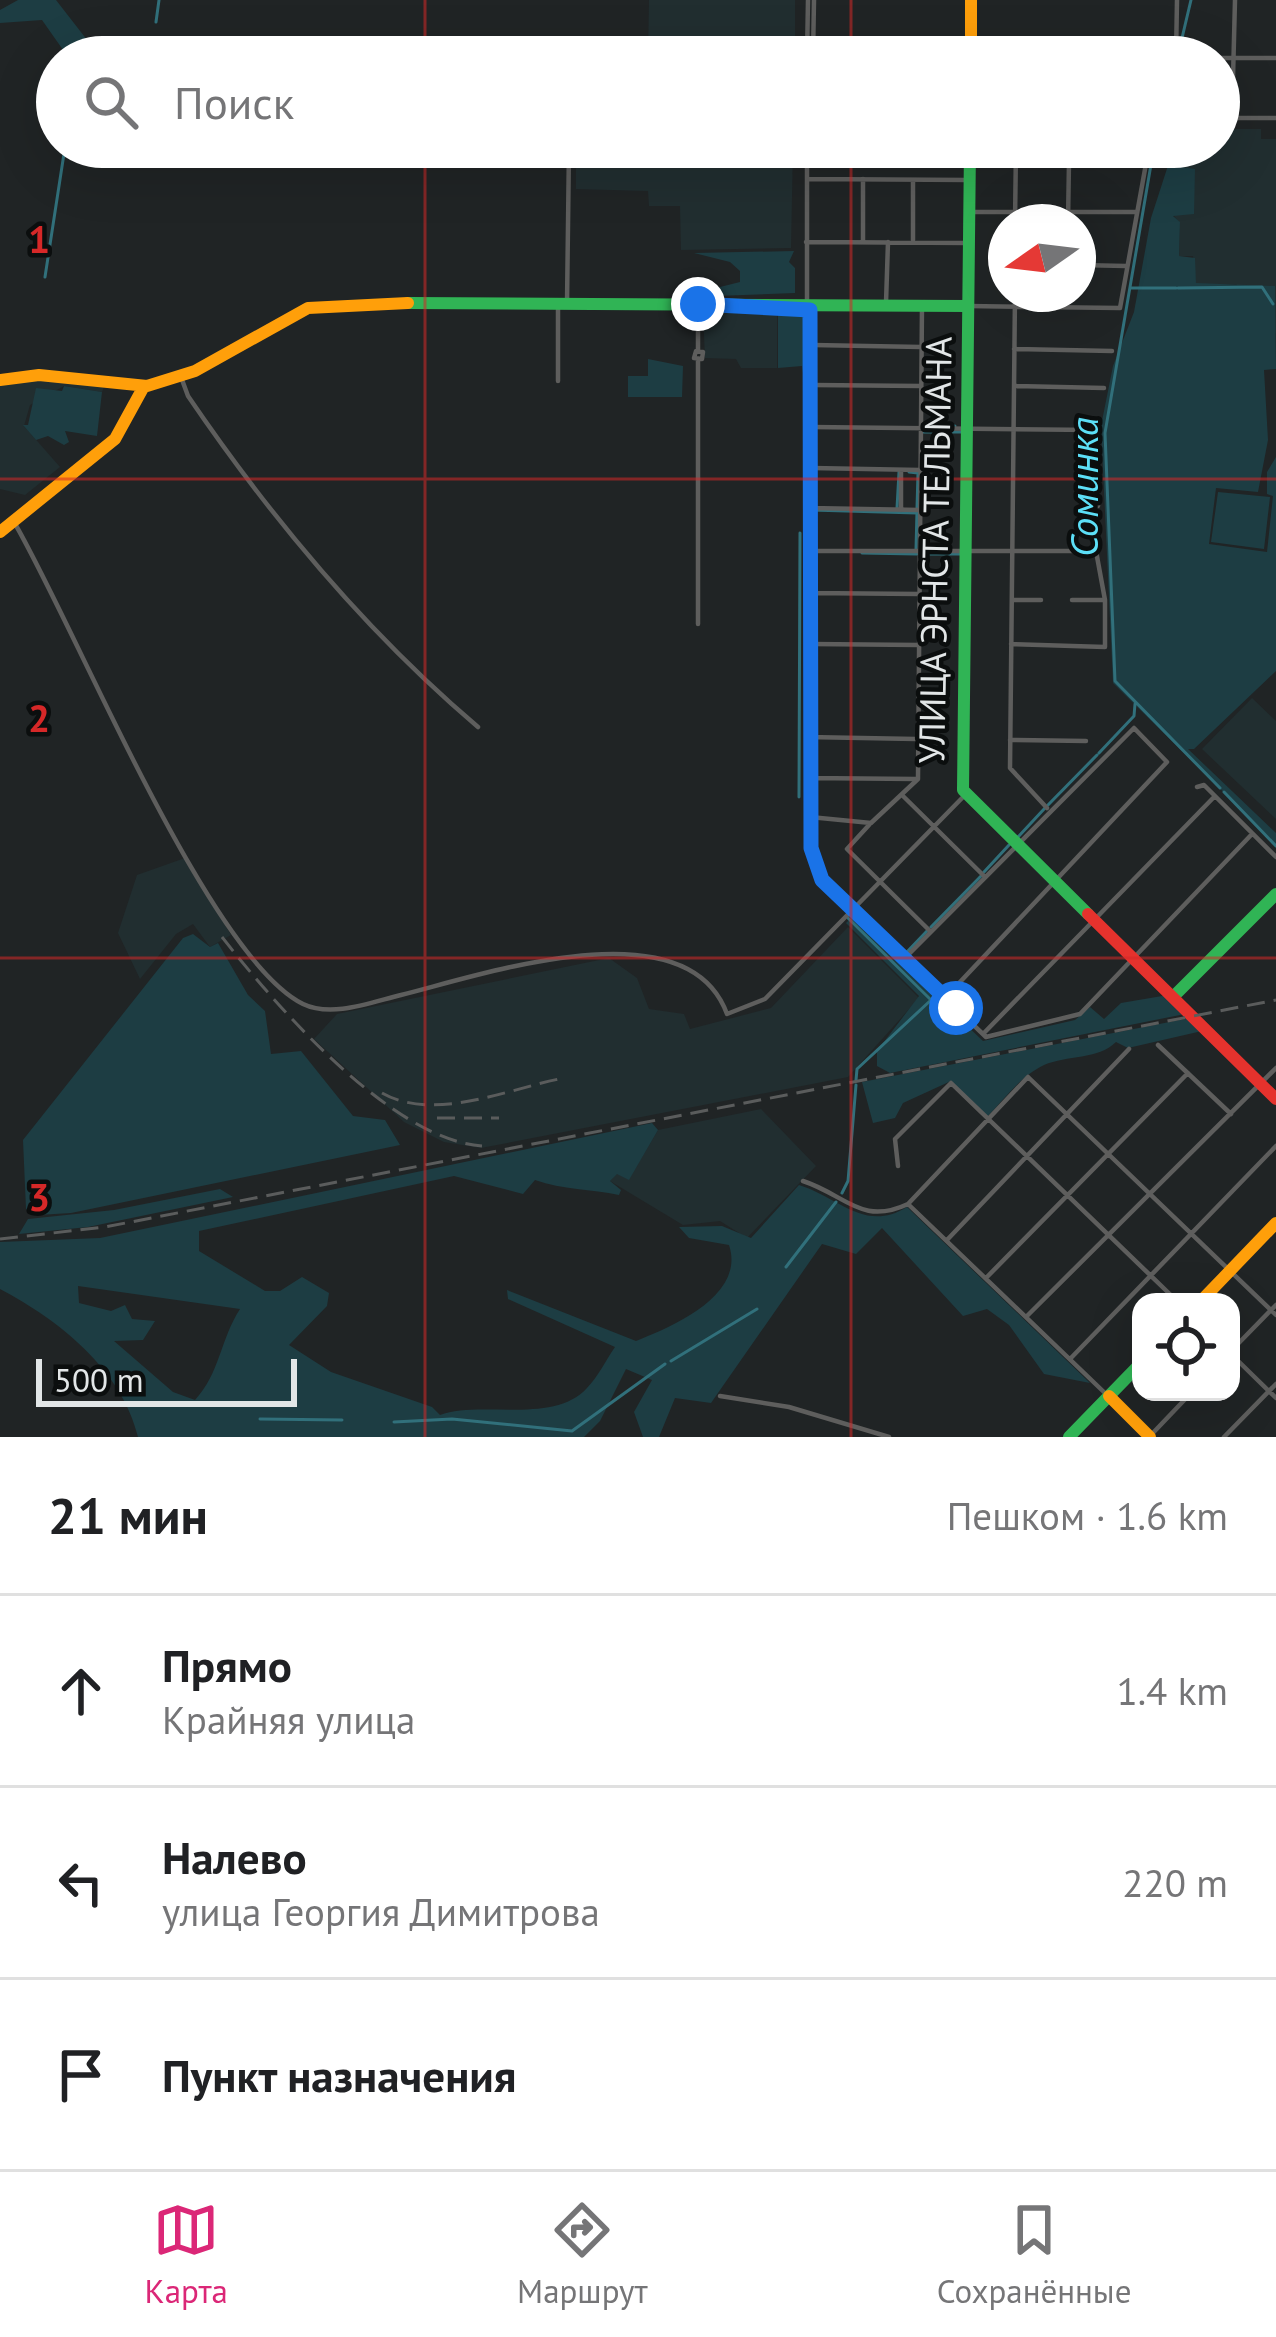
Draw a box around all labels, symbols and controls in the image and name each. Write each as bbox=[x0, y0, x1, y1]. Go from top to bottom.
search box bbox=[36, 36, 1240, 168]
icon: search bbox=[78, 69, 144, 135]
text: Поиск bbox=[174, 73, 294, 131]
north arrow bbox=[988, 204, 1096, 312]
text: 1 bbox=[28, 213, 50, 264]
route end bbox=[671, 277, 725, 331]
street label: УЛИЦА ЭРНСТА ТЕЛЬМАНА bbox=[907, 336, 962, 764]
water label: Соминка bbox=[1058, 417, 1109, 557]
text: 2 bbox=[28, 692, 50, 743]
route start bbox=[929, 981, 983, 1035]
text: 3 bbox=[28, 1171, 50, 1222]
map controls bbox=[1132, 1293, 1240, 1401]
button: locate bbox=[1132, 1293, 1240, 1401]
scale bar bbox=[36, 1353, 297, 1406]
text: 500 m bbox=[54, 1358, 144, 1401]
text: 21 мин bbox=[48, 1482, 208, 1548]
text: Пешком · 1.6 km bbox=[947, 1490, 1228, 1541]
text: Прямо bbox=[162, 1636, 292, 1694]
icon: ahead bbox=[48, 1658, 114, 1724]
text: 1.4 km bbox=[1116, 1665, 1228, 1716]
text: Крайняя улица bbox=[162, 1694, 415, 1745]
text: Налево bbox=[162, 1828, 307, 1886]
icon: left bbox=[48, 1850, 114, 1916]
text: 220 m bbox=[1122, 1857, 1228, 1908]
text: улица Георгия Димитрова bbox=[162, 1886, 600, 1937]
icon: arrive bbox=[48, 2042, 114, 2108]
text: Пункт назначения bbox=[162, 2046, 516, 2104]
tab: Карта bbox=[145, 2197, 228, 2312]
tab: Маршрут bbox=[517, 2197, 648, 2312]
tab: Сохранённые bbox=[937, 2197, 1131, 2312]

